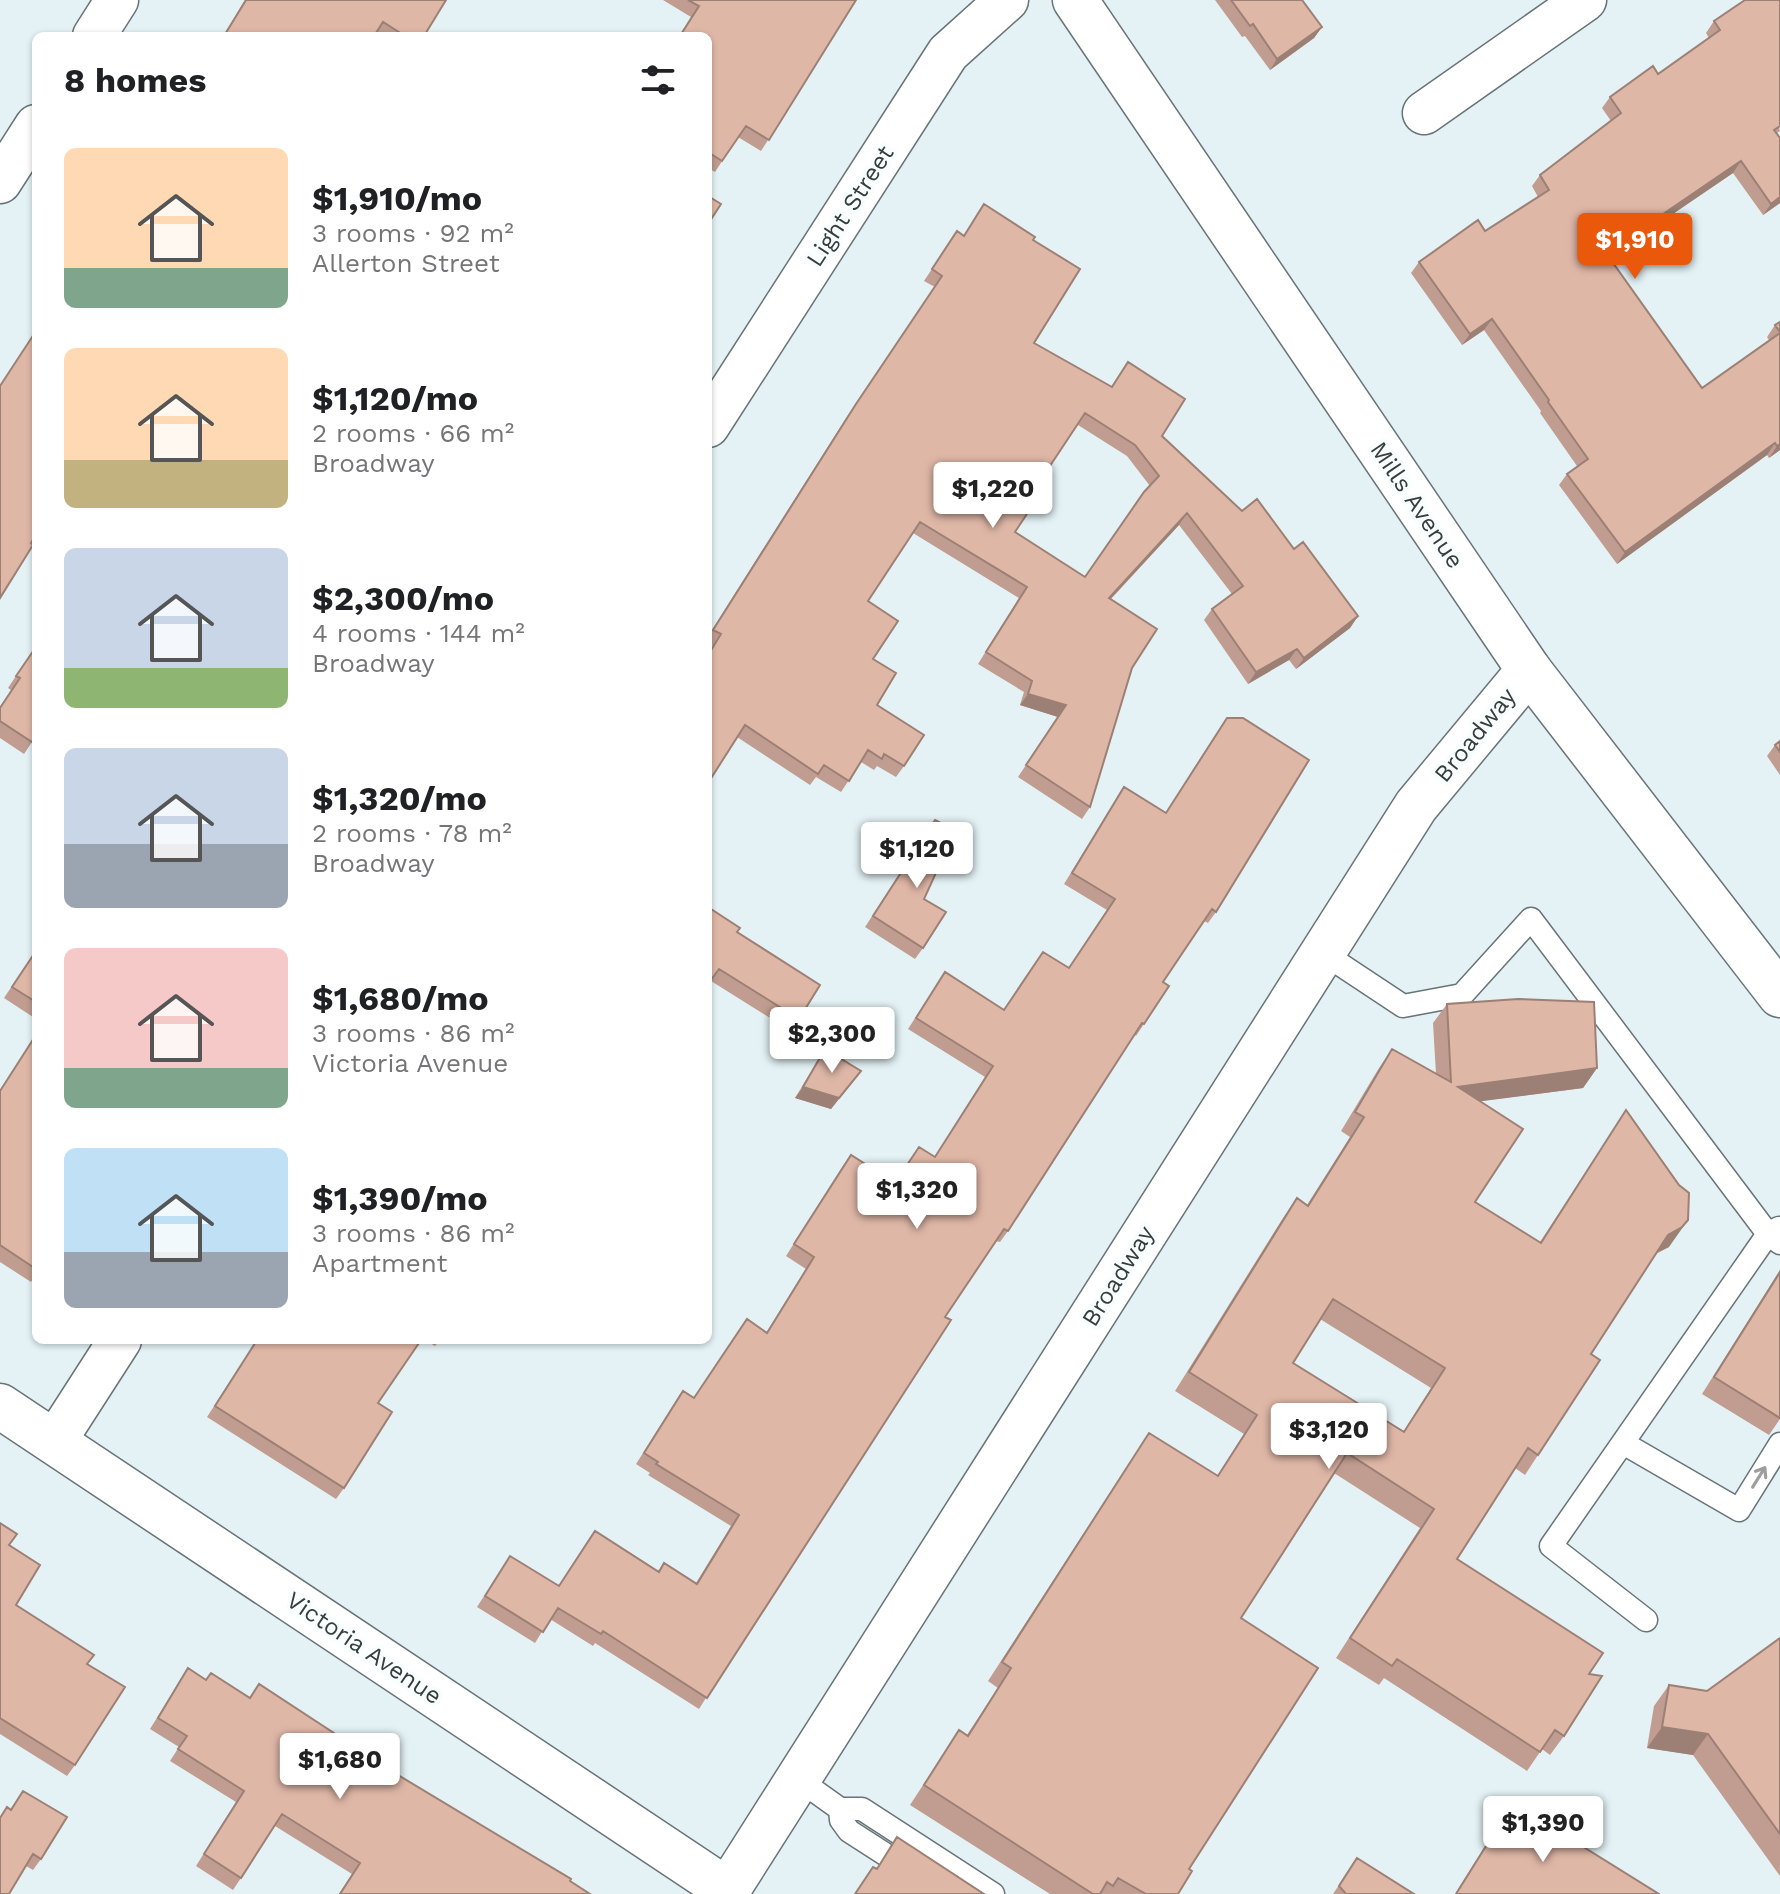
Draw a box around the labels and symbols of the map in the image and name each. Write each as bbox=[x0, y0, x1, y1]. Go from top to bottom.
street label: Light Street bbox=[800, 140, 900, 272]
pin: $1,910 bbox=[1570, 213, 1700, 281]
street label: Mills Avenue bbox=[1364, 437, 1470, 573]
pin: $1,220 bbox=[928, 462, 1058, 530]
street label: Broadway bbox=[1429, 682, 1522, 788]
pin: $1,120 bbox=[852, 822, 982, 890]
pin: $2,300 bbox=[767, 1007, 897, 1075]
pin: $1,320 bbox=[852, 1163, 982, 1231]
street label: Broadway bbox=[1076, 1220, 1160, 1331]
pin: $3,120 bbox=[1264, 1403, 1394, 1471]
one-way arrow bbox=[1752, 1466, 1768, 1489]
street label: Victoria Avenue bbox=[281, 1586, 447, 1710]
pin: $1,680 bbox=[275, 1733, 405, 1801]
pin: $1,390 bbox=[1478, 1796, 1608, 1864]

